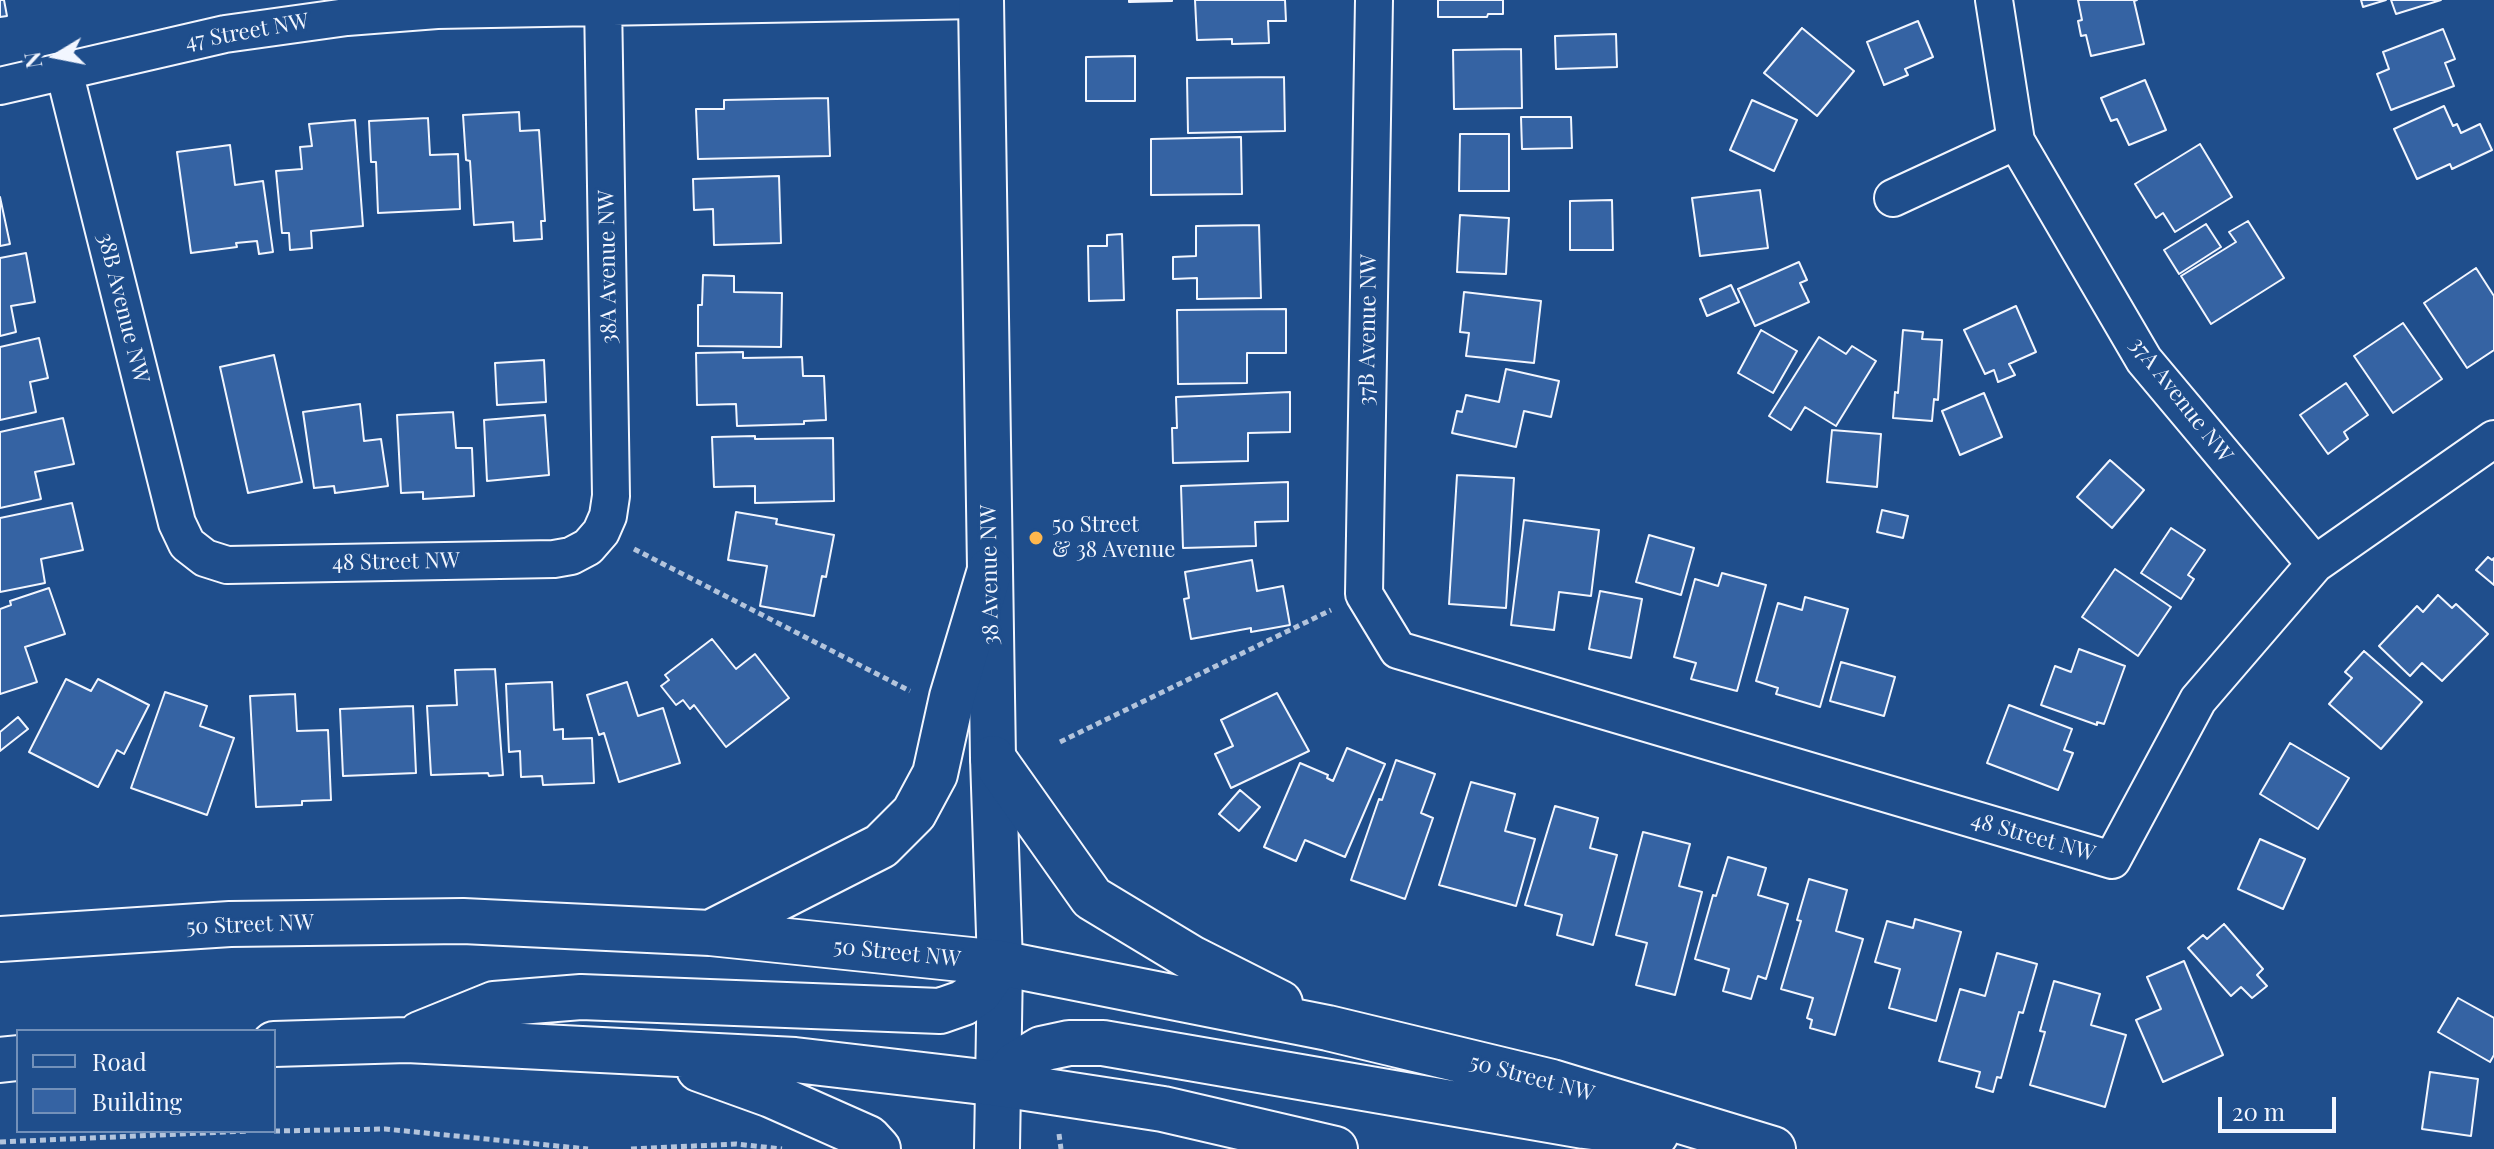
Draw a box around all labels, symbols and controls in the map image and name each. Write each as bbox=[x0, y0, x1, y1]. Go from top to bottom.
street label: 47 Street NW bbox=[183, 8, 311, 56]
north arrow bbox=[16, 16, 96, 96]
text: N bbox=[16, 50, 49, 71]
street label: 38A Avenue NW bbox=[593, 190, 623, 344]
street label: 38B Avenue NW bbox=[92, 230, 154, 386]
street label: 37B Avenue NW bbox=[1353, 254, 1383, 406]
street label: 37A Avenue NW bbox=[2124, 332, 2238, 468]
street label: 38 Avenue NW bbox=[976, 505, 1004, 645]
place label: 50 Street & 38 Avenue bbox=[1052, 512, 1175, 564]
marker: 50 Street & 38 Avenue bbox=[1027, 529, 1045, 547]
street label: 48 Street NW bbox=[332, 548, 460, 576]
street label: 48 Street NW bbox=[1968, 807, 2098, 867]
street label: 50 Street NW bbox=[186, 910, 314, 940]
street label: 50 Street NW bbox=[832, 933, 962, 973]
legend bbox=[16, 1029, 276, 1133]
text: Road bbox=[92, 1045, 147, 1077]
street label: 50 Street NW bbox=[1467, 1049, 1597, 1107]
scale bar bbox=[2222, 1081, 2340, 1131]
text: Building bbox=[92, 1085, 182, 1117]
text: 20 m bbox=[2232, 1095, 2285, 1127]

